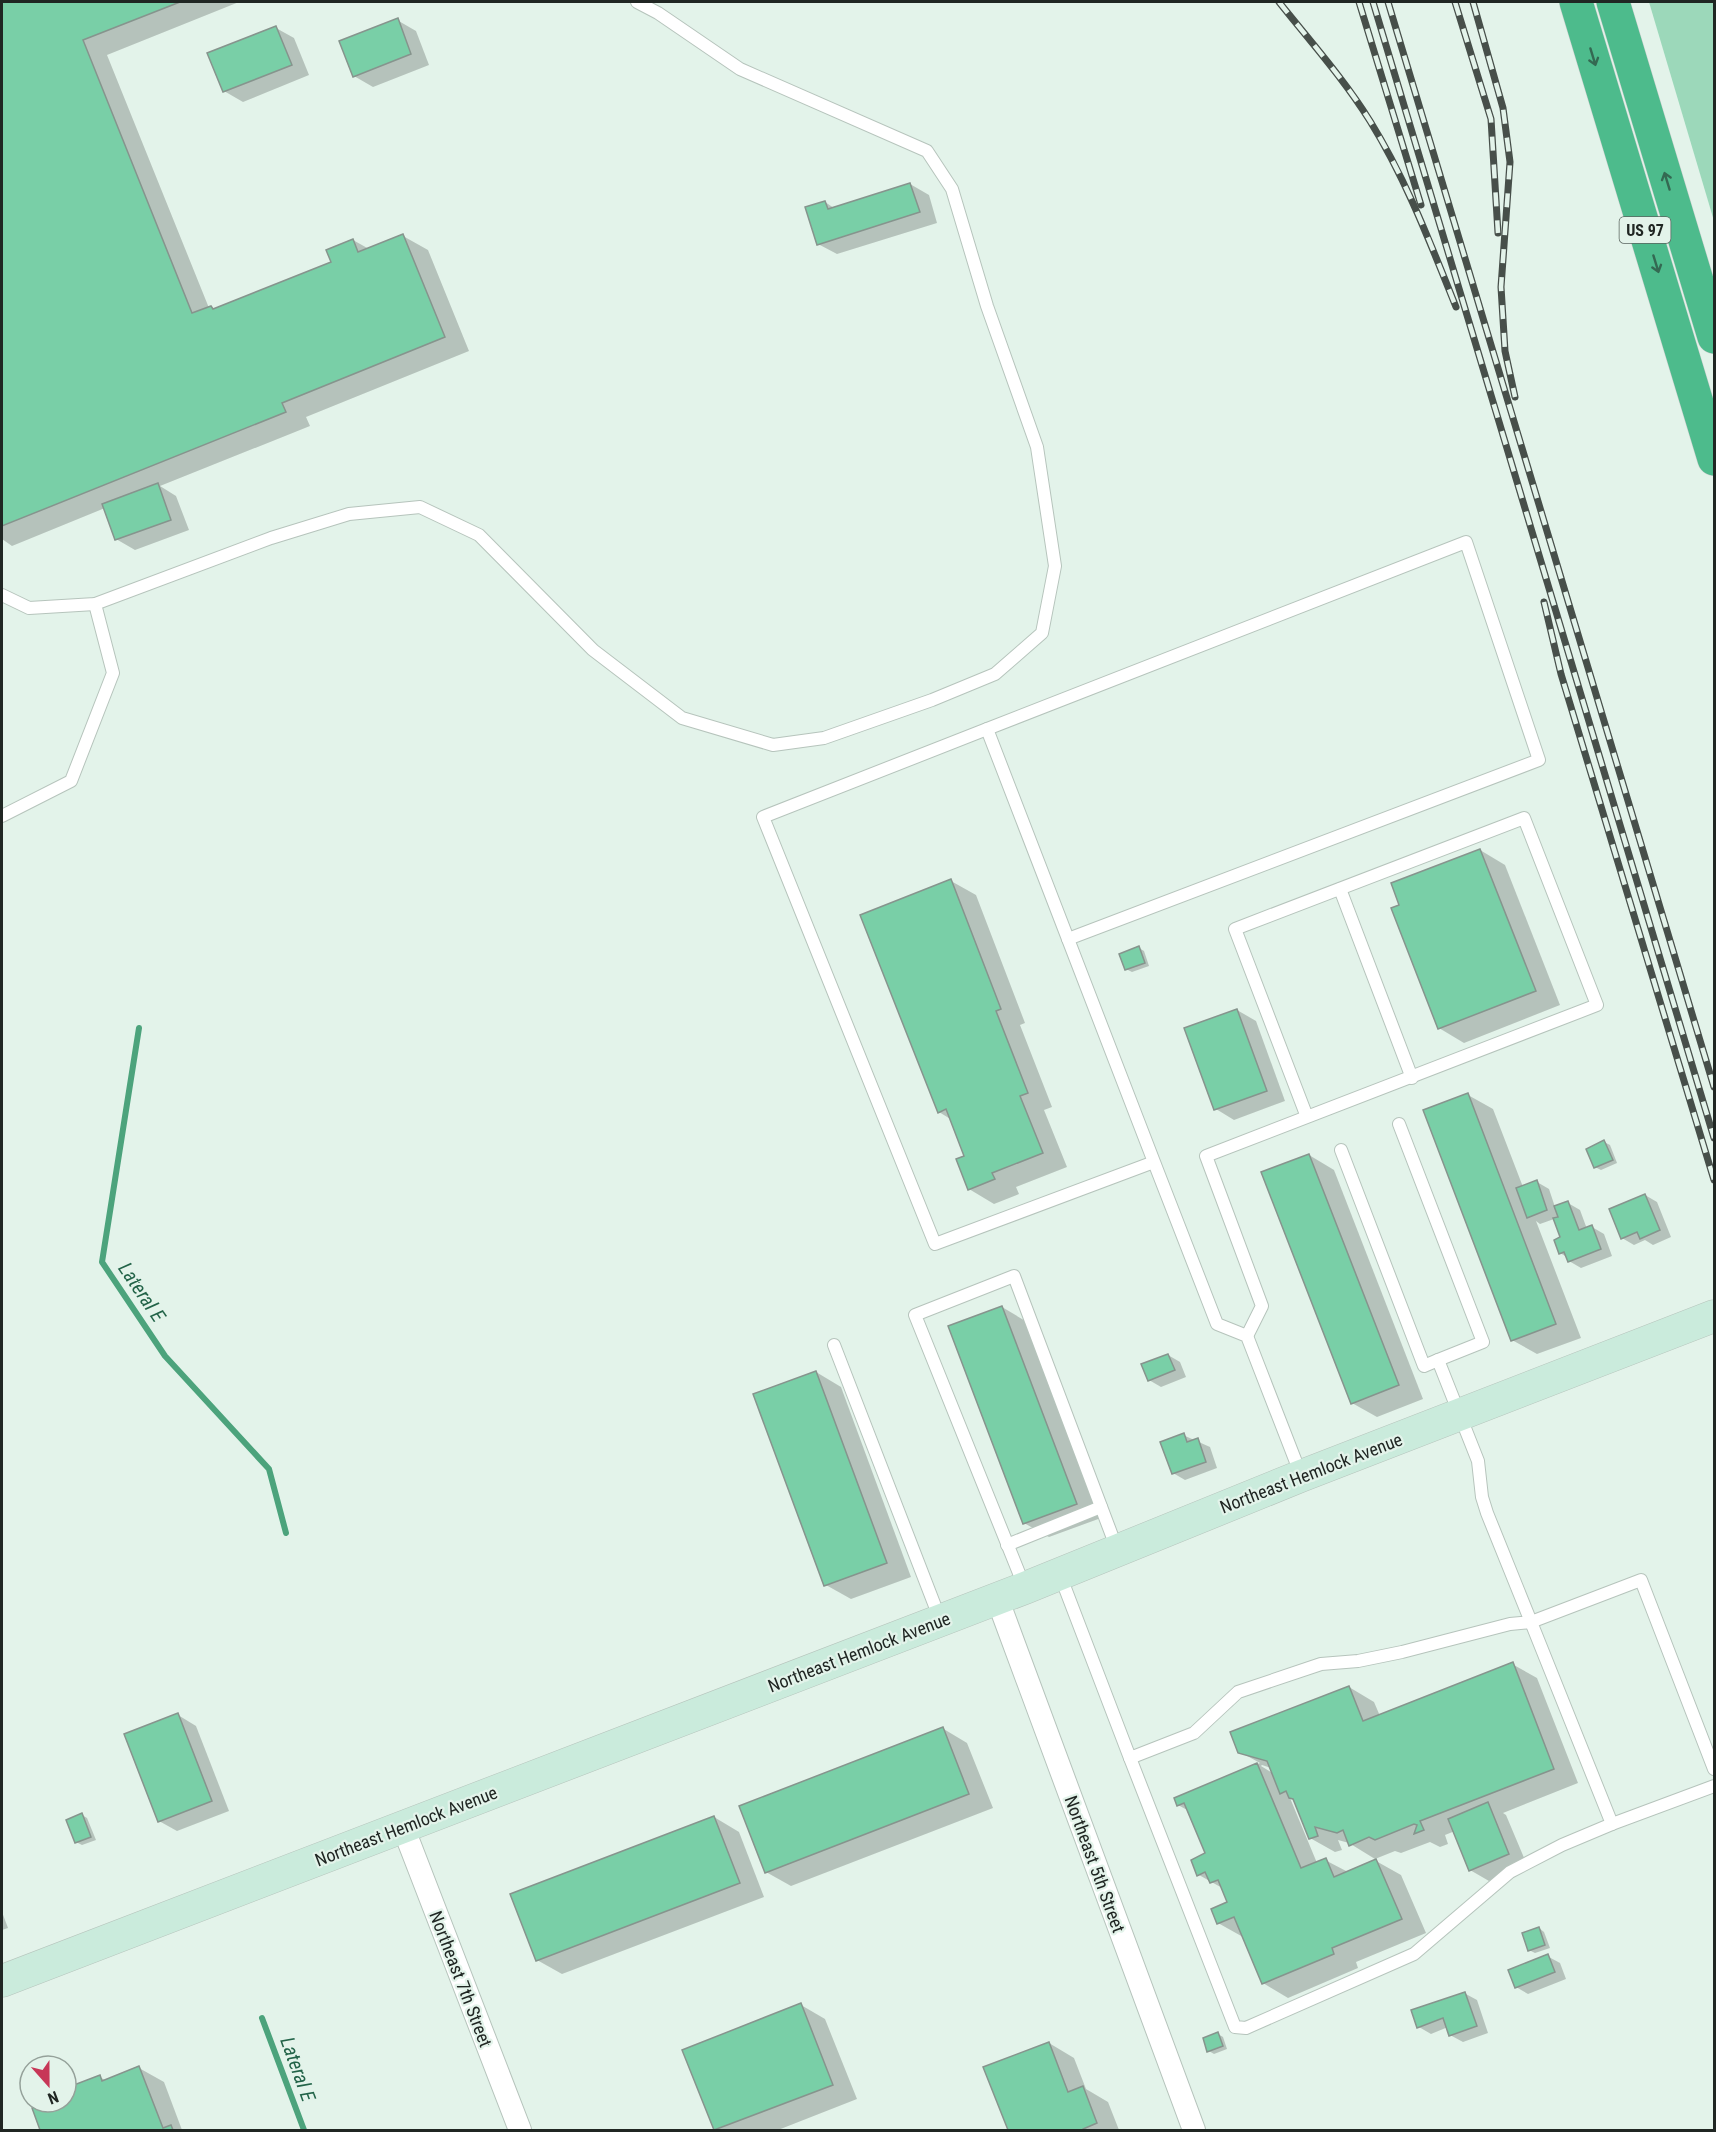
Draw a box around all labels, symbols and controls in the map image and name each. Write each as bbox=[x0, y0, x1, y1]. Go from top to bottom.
one-way arrow bbox=[1588, 48, 1599, 67]
one-way arrow bbox=[1661, 172, 1672, 191]
road number: US 97 bbox=[1620, 217, 1670, 243]
one-way arrow bbox=[1651, 254, 1662, 273]
water label: Lateral E bbox=[113, 1258, 171, 1328]
street label: Northeast Hemlock Avenue bbox=[1217, 1429, 1405, 1517]
street label: Northeast Hemlock Avenue bbox=[765, 1608, 953, 1696]
street label: Northeast Hemlock Avenue bbox=[312, 1782, 500, 1870]
street label: Northeast 5th Street bbox=[1060, 1793, 1130, 1935]
street label: Northeast 7th Street bbox=[425, 1908, 497, 2050]
water label: Lateral E bbox=[275, 2033, 321, 2106]
north arrow bbox=[18, 2054, 78, 2114]
text: N bbox=[45, 2087, 61, 2108]

